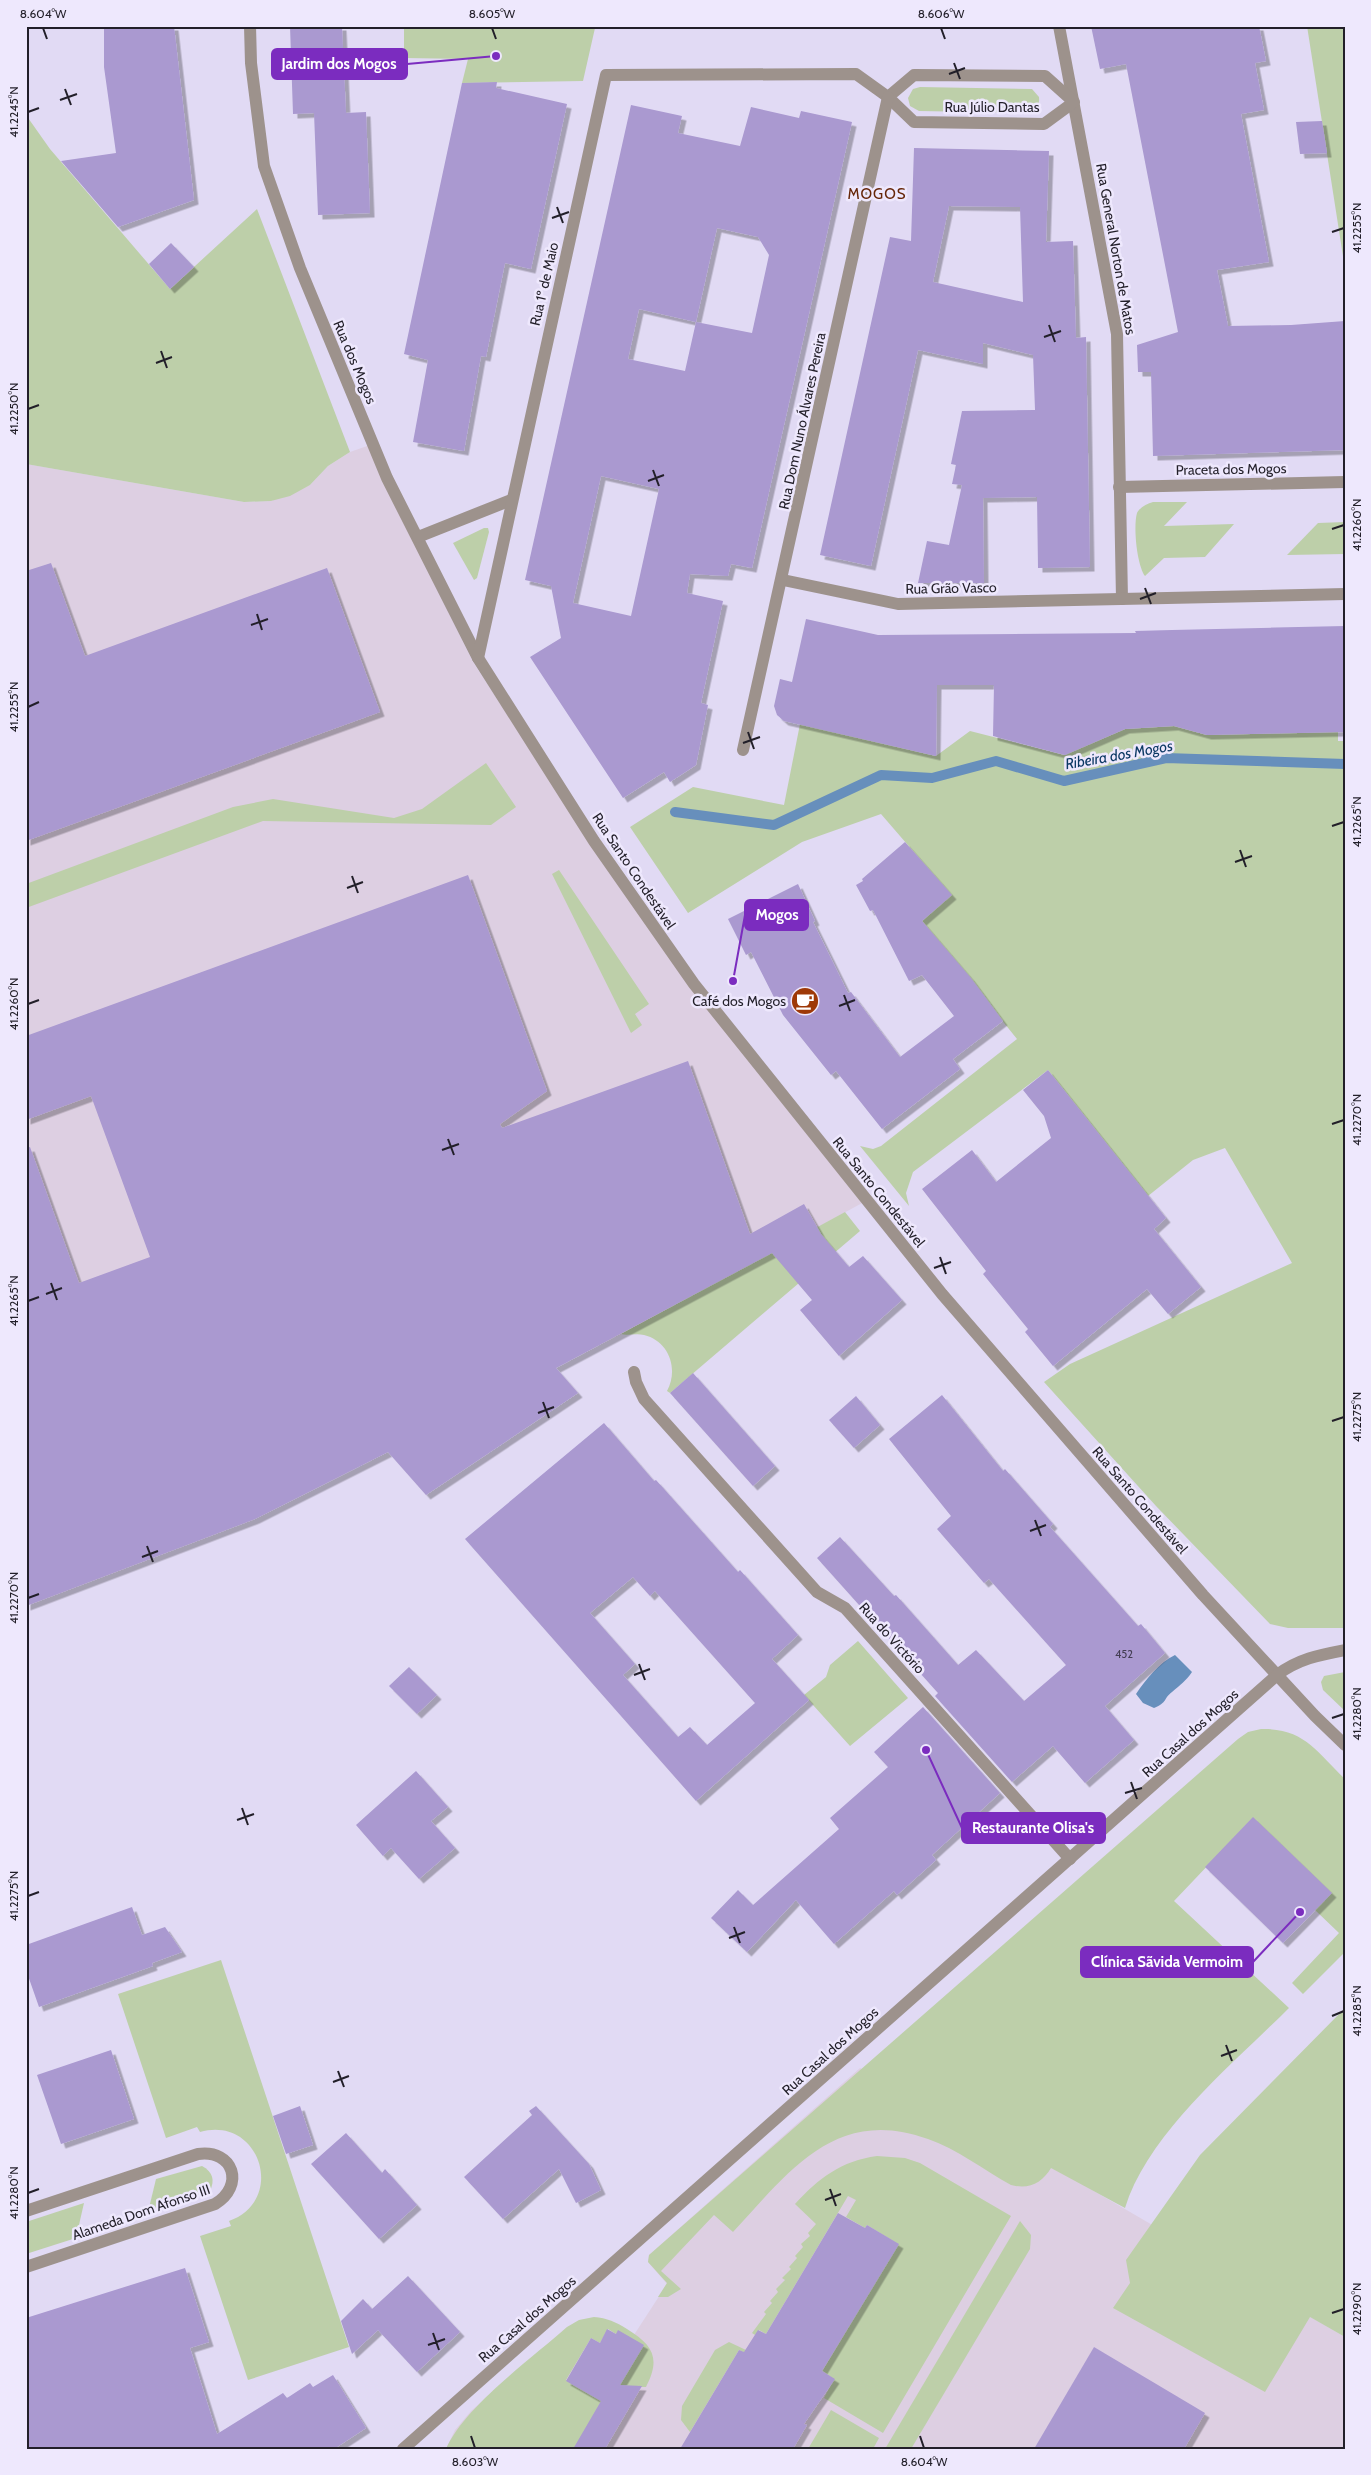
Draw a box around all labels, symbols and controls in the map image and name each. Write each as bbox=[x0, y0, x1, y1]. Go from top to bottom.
text: 8.604°W bbox=[20, 6, 67, 21]
text: 8.605°W bbox=[469, 6, 516, 21]
text: 8.606°W bbox=[918, 6, 965, 21]
callout: Jardim dos Mogos bbox=[272, 49, 407, 79]
text: Jardim dos Mogos bbox=[281, 55, 396, 73]
text: 41.2245°N bbox=[6, 86, 21, 138]
street label: Rua Júlio Dantas bbox=[944, 98, 1040, 116]
street label: Rua General Norton de Matos bbox=[1092, 162, 1140, 336]
district label: MOGOS bbox=[847, 185, 907, 203]
text: 41.2255°N bbox=[1349, 203, 1364, 253]
street label: Rua 1º de Maio bbox=[526, 240, 562, 328]
street label: Rua dos Mogos bbox=[329, 317, 381, 407]
street label: Rua Dom Nuno Álvares Pereira bbox=[774, 331, 830, 511]
text: 41.2250°N bbox=[6, 383, 21, 435]
street label: Praceta dos Mogos bbox=[1175, 459, 1287, 479]
text: 41.2260°N bbox=[1349, 498, 1364, 552]
street label: Rua Grão Vasco bbox=[905, 578, 997, 598]
text: 41.2255°N bbox=[6, 682, 21, 732]
water label: Ribeira dos Mogos bbox=[1064, 737, 1174, 773]
text: 41.2265°N bbox=[1349, 796, 1364, 848]
street label: Rua Santo Condestável bbox=[588, 809, 680, 933]
callout: Mogos bbox=[745, 900, 808, 930]
text: Mogos bbox=[755, 906, 799, 924]
text: 41.2260°N bbox=[6, 977, 21, 1031]
cafe icon: Café dos Mogos bbox=[790, 986, 820, 1016]
place label: Café dos Mogos bbox=[692, 992, 786, 1010]
text: 41.2270°N bbox=[1349, 1094, 1364, 1146]
street label: Rua Santo Condestável bbox=[829, 1133, 929, 1251]
text: 41.2265°N bbox=[6, 1275, 21, 1327]
text: 41.2275°N bbox=[1349, 1392, 1364, 1442]
street label: Rua Santo Condestável bbox=[1088, 1443, 1192, 1558]
text: 41.2270°N bbox=[6, 1572, 21, 1624]
street label: Rua do Victório bbox=[855, 1599, 929, 1678]
house number: 452 bbox=[1115, 1647, 1133, 1661]
street label: Rua Casal dos Mogos bbox=[1138, 1685, 1242, 1781]
text: 41.2280°N bbox=[1349, 1687, 1364, 1741]
callout: Restaurante Olisa's bbox=[962, 1813, 1105, 1843]
text: Restaurante Olisa's bbox=[972, 1819, 1094, 1837]
text: 41.2275°N bbox=[6, 1871, 21, 1921]
callout: Clínica Sãvida Vermoim bbox=[1081, 1947, 1253, 1977]
text: Clínica Sãvida Vermoim bbox=[1091, 1953, 1243, 1971]
text: 41.2285°N bbox=[1349, 1985, 1364, 2037]
street label: Rua Casal dos Mogos bbox=[778, 2003, 882, 2099]
text: 41.2280°N bbox=[6, 2166, 21, 2220]
street label: Alameda Dom Afonso III bbox=[70, 2180, 212, 2244]
street label: Rua Casal dos Mogos bbox=[474, 2272, 580, 2366]
text: 41.2290°N bbox=[1349, 2282, 1364, 2336]
text: 8.603°W bbox=[452, 2454, 499, 2469]
text: 8.604°W bbox=[901, 2454, 948, 2469]

